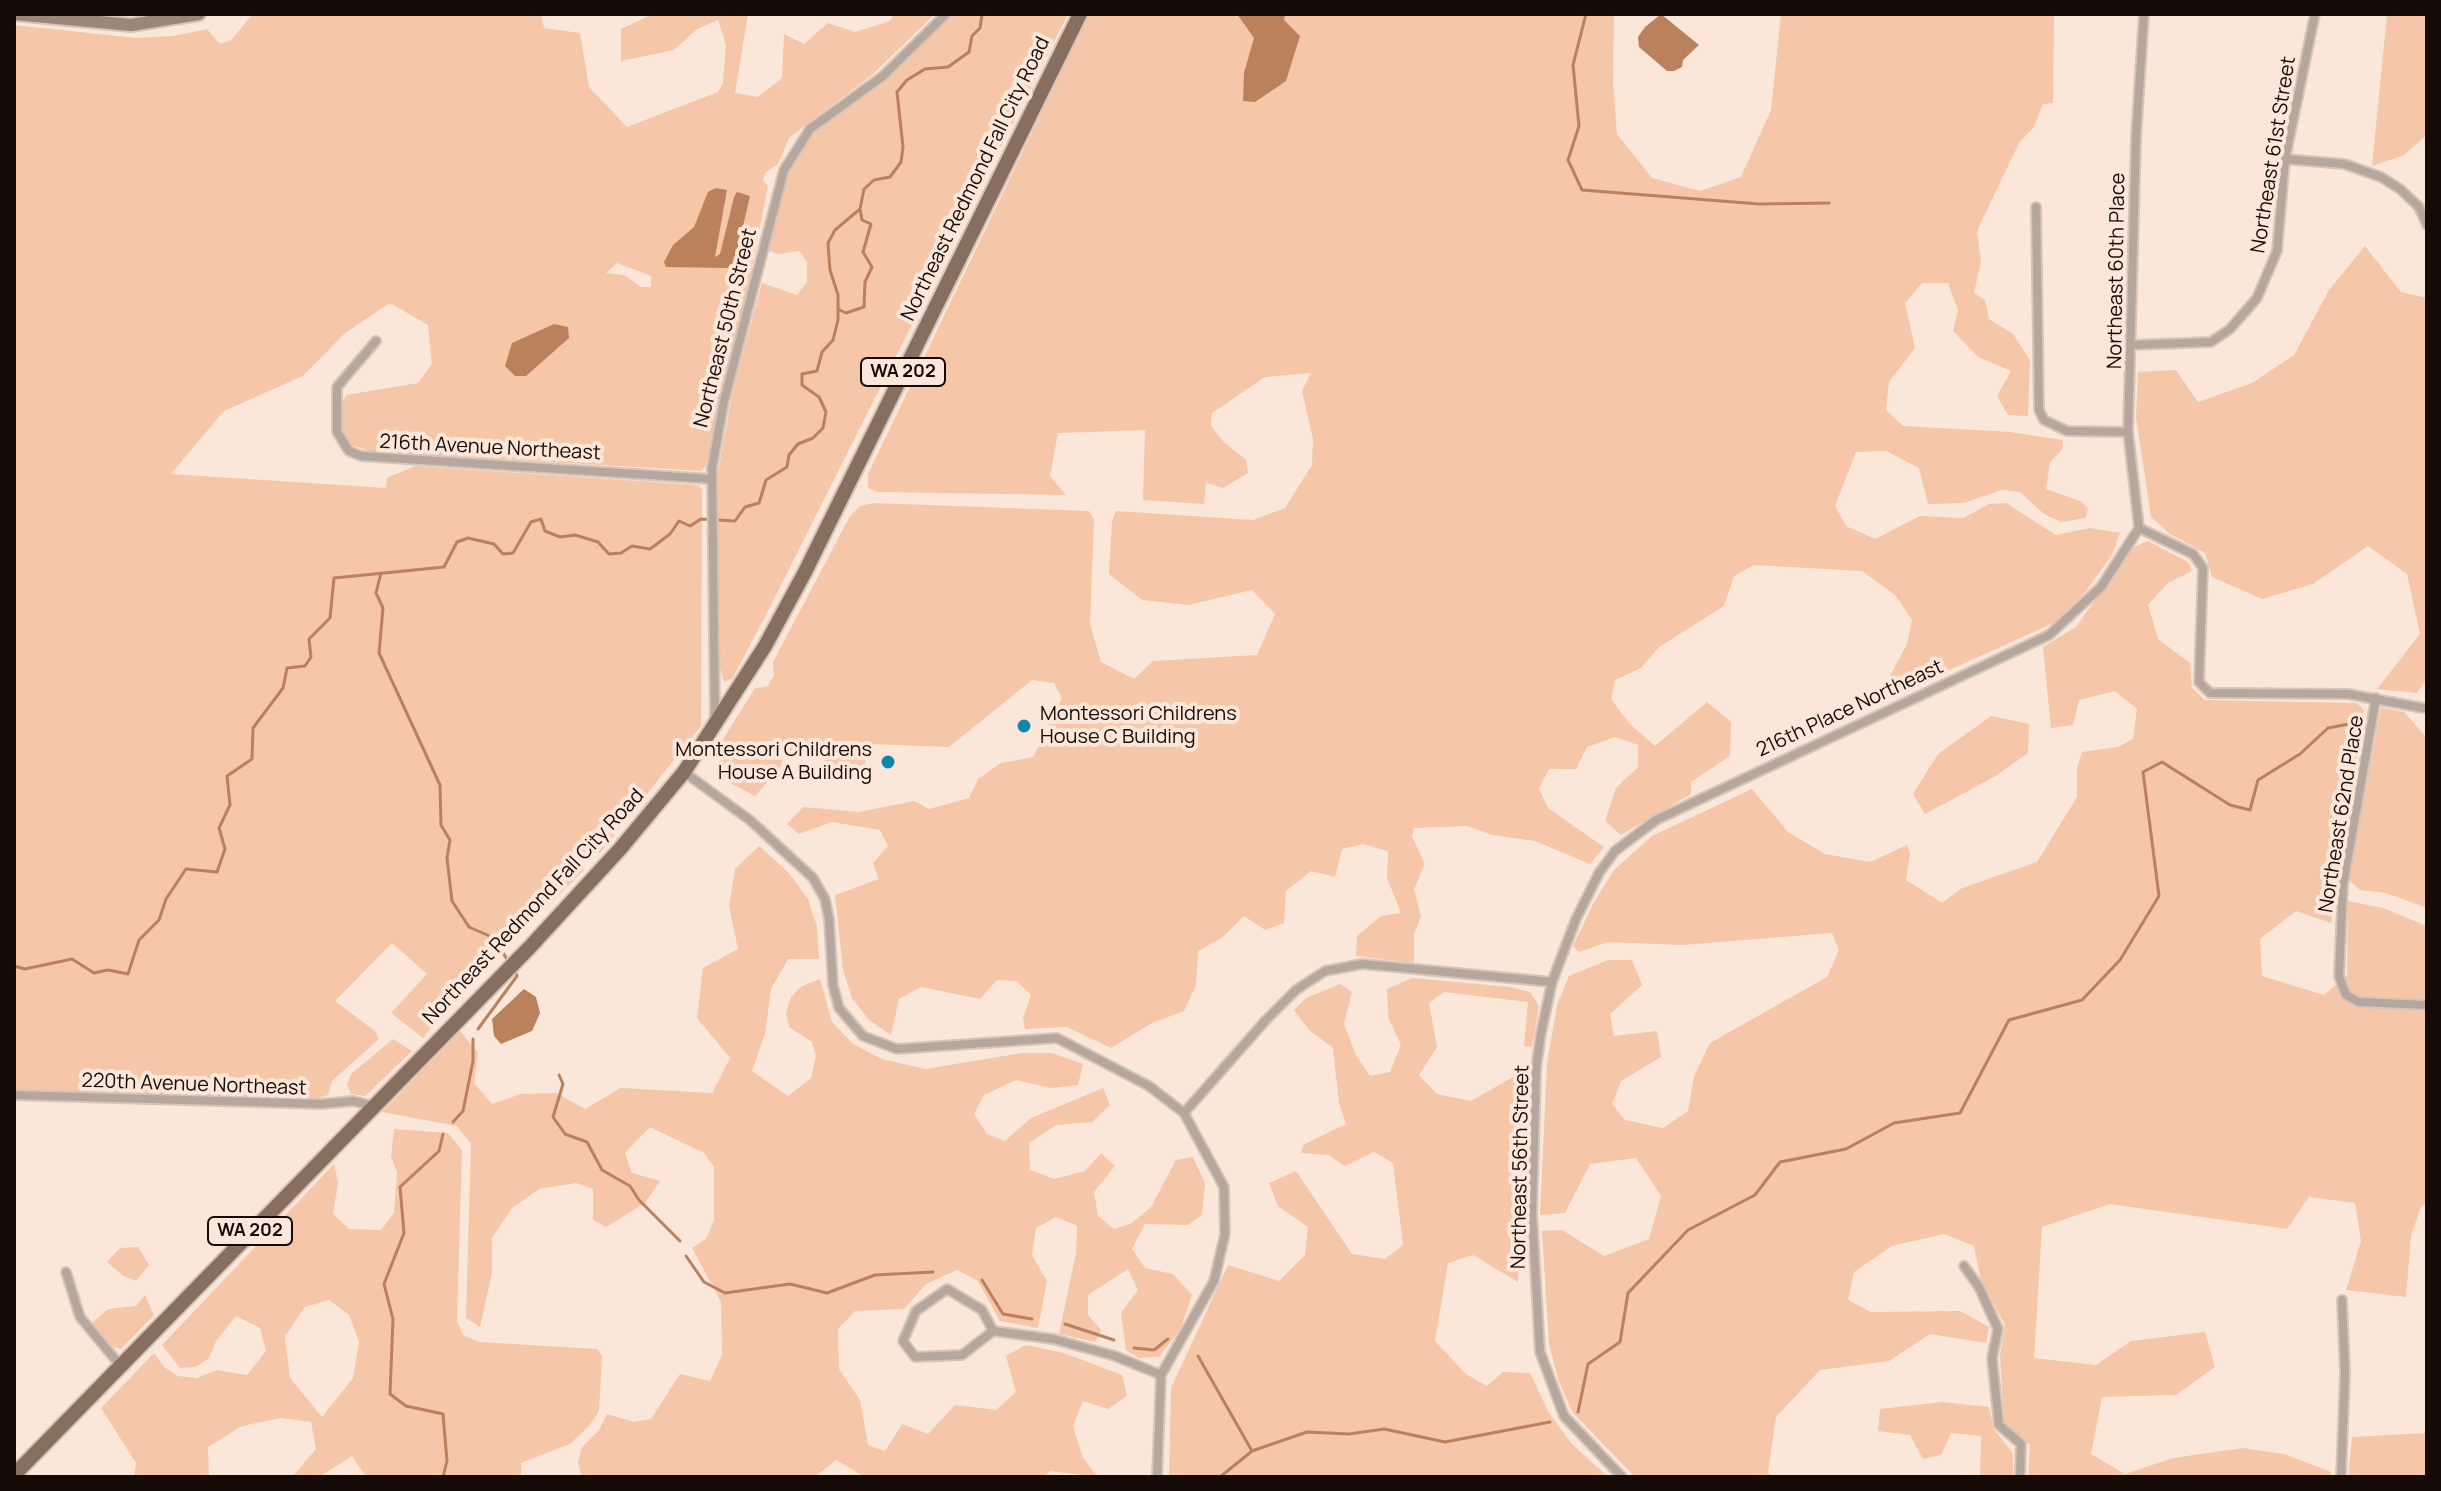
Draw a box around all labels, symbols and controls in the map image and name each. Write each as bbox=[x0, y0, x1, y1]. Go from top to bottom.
street label: Northeast Redmond Fall City Road bbox=[897, 33, 1055, 325]
street label: Northeast 61st Street bbox=[2247, 55, 2301, 255]
street label: Northeast 60th Place bbox=[2103, 173, 2131, 369]
street label: Northeast 50th Street bbox=[690, 226, 762, 430]
road number: WA 202 bbox=[861, 358, 945, 386]
street label: 216th Avenue Northeast bbox=[379, 430, 601, 466]
street label: 216th Place Northeast bbox=[1753, 655, 1947, 763]
place label: Montessori Childrens House C Building bbox=[1040, 702, 1237, 749]
street label: Northeast 62nd Place bbox=[2315, 714, 2369, 914]
marker: Montessori Childrens House C Building bbox=[1015, 717, 1033, 735]
place label: Montessori Childrens House A Building bbox=[675, 738, 872, 785]
marker: Montessori Childrens House A Building bbox=[879, 753, 897, 771]
street label: Northeast Redmond Fall City Road bbox=[418, 784, 650, 1030]
street label: Northeast 56th Street bbox=[1507, 1065, 1535, 1269]
street label: 220th Avenue Northeast bbox=[81, 1069, 307, 1101]
road number: WA 202 bbox=[208, 1217, 292, 1245]

